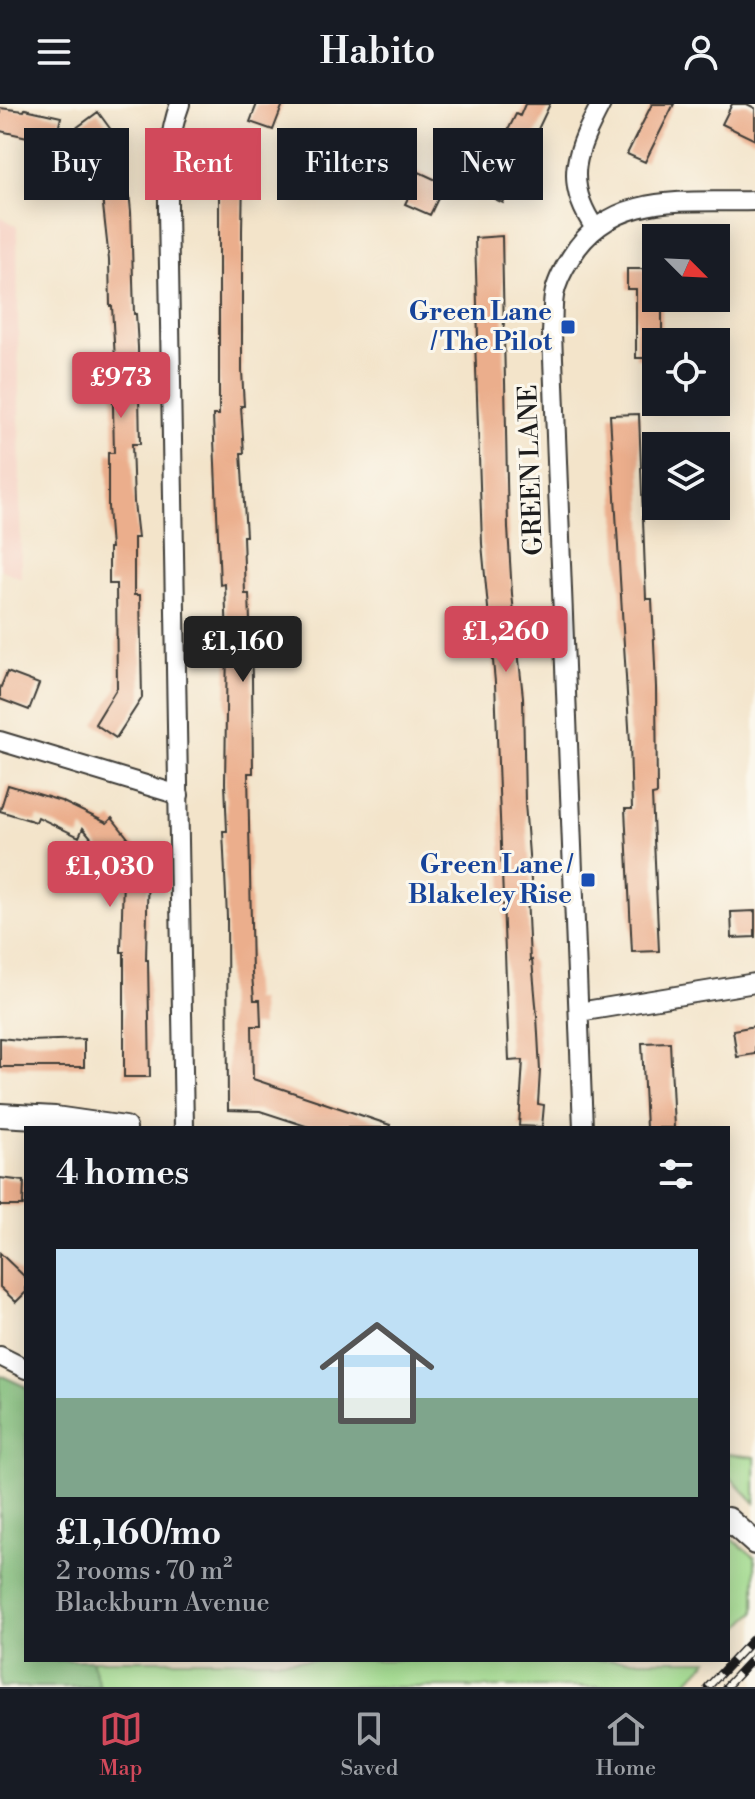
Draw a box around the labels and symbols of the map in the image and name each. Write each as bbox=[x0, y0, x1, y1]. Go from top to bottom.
north arrow bbox=[642, 224, 730, 312]
place label: Green Lane / The Pilot bbox=[409, 296, 553, 358]
marker: Green Lane / The Pilot bbox=[559, 318, 577, 336]
pin: £973 bbox=[74, 352, 168, 420]
street label: GREEN LANE bbox=[512, 384, 550, 556]
pin: £1,260 bbox=[441, 606, 571, 674]
pin: £1,160 bbox=[178, 616, 308, 684]
pin: £1,030 bbox=[45, 841, 175, 909]
place label: Green Lane / Blakeley Rise bbox=[408, 849, 574, 911]
marker: Green Lane / Blakeley Rise bbox=[579, 871, 597, 889]

